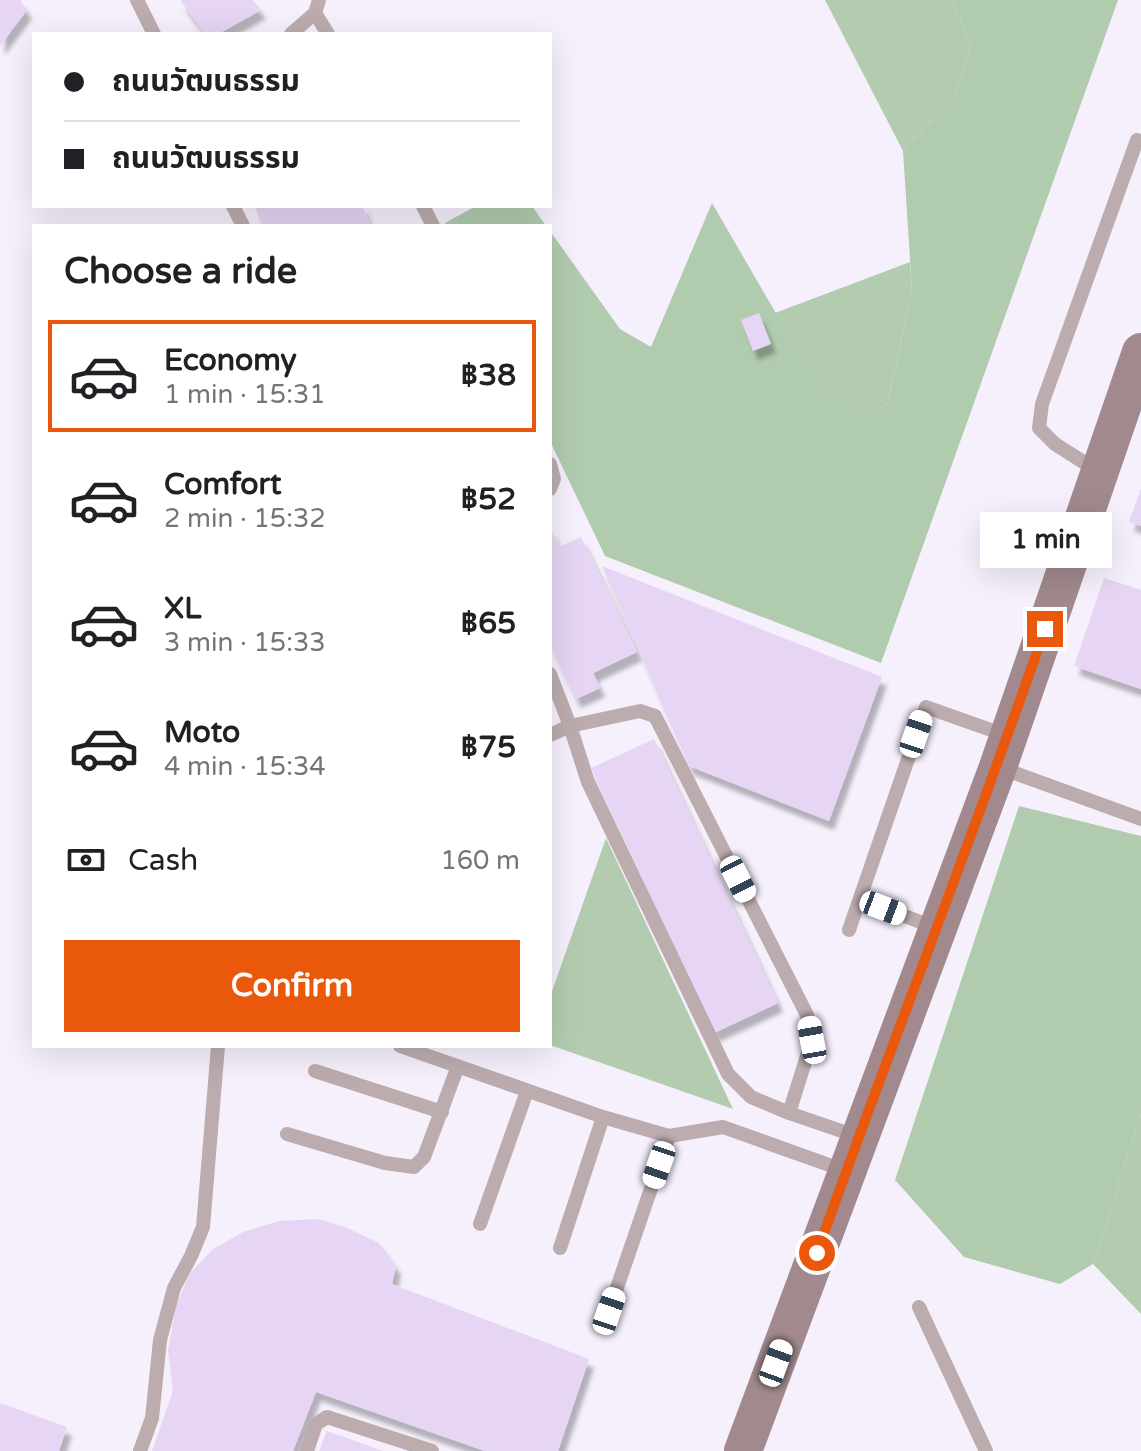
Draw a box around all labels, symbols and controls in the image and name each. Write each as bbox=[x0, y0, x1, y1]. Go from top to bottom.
text: ถนนวัฒนธรรม bbox=[112, 63, 300, 100]
text: ถนนวัฒนธรรม bbox=[112, 140, 300, 177]
text: Choose a ride bbox=[64, 250, 297, 293]
icon: car bbox=[68, 340, 140, 412]
text: Economy bbox=[164, 342, 297, 379]
text: ฿38 bbox=[461, 357, 516, 394]
text: 1 min · 15:31 bbox=[164, 379, 326, 410]
icon: car bbox=[68, 464, 140, 536]
text: Comfort bbox=[164, 466, 282, 503]
text: ฿52 bbox=[461, 481, 516, 518]
text: 2 min · 15:32 bbox=[164, 503, 326, 534]
callout: 1 min bbox=[979, 513, 1111, 569]
text: 1 min bbox=[1011, 524, 1081, 555]
icon: car bbox=[68, 588, 140, 660]
text: XL bbox=[164, 590, 201, 627]
text: ฿65 bbox=[461, 605, 516, 642]
route end bbox=[1027, 611, 1063, 647]
text: 3 min · 15:33 bbox=[164, 627, 326, 658]
car bbox=[897, 707, 935, 761]
icon: car bbox=[68, 712, 140, 784]
text: Moto bbox=[164, 714, 240, 751]
text: ฿75 bbox=[461, 729, 516, 766]
text: 4 min · 15:34 bbox=[164, 751, 326, 782]
icon: cash bbox=[64, 838, 108, 882]
text: Cash bbox=[128, 842, 198, 879]
text: 160 m bbox=[440, 845, 520, 876]
car bbox=[716, 852, 760, 906]
car bbox=[856, 888, 910, 928]
button: Confirm bbox=[64, 940, 520, 1032]
car bbox=[796, 1014, 828, 1066]
car bbox=[640, 1138, 678, 1192]
route start bbox=[799, 1235, 835, 1271]
car bbox=[590, 1284, 628, 1338]
car bbox=[757, 1336, 795, 1390]

